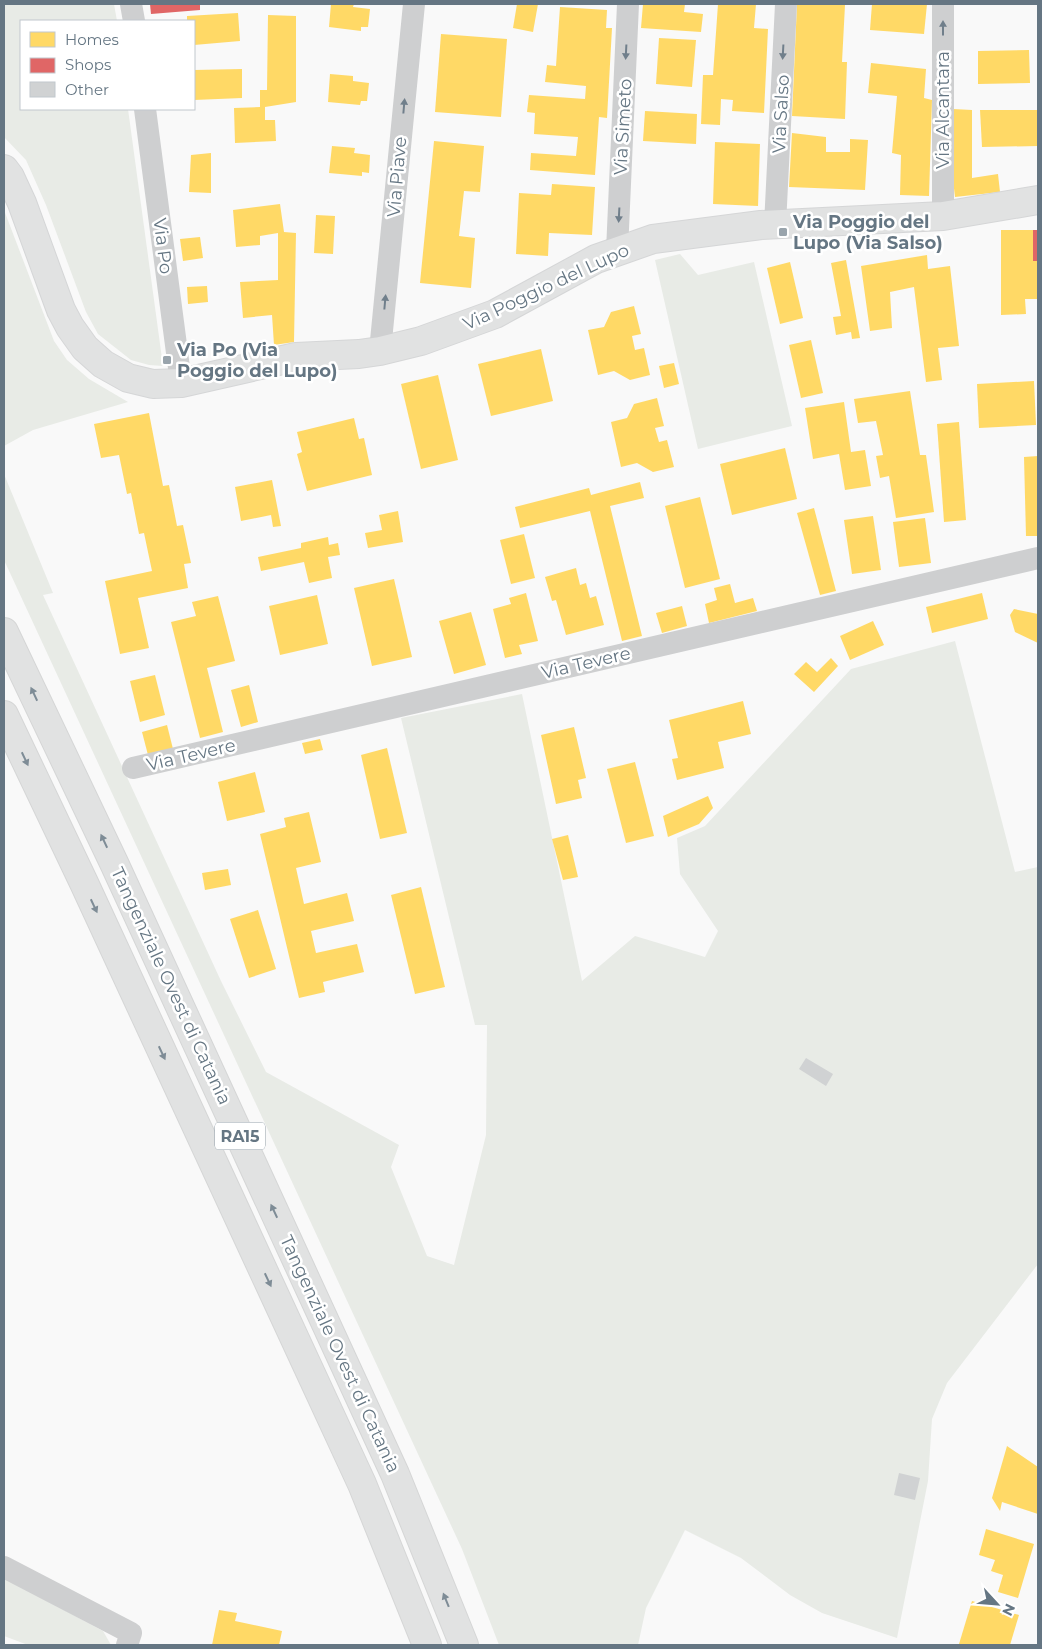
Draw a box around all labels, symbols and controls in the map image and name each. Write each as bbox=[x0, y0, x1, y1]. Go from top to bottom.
one-way arrow bbox=[939, 19, 947, 35]
legend bbox=[20, 20, 195, 110]
text: Homes bbox=[65, 30, 119, 49]
one-way arrow bbox=[622, 45, 630, 61]
one-way arrow bbox=[779, 45, 787, 61]
street label: Via Alcantara bbox=[932, 51, 954, 169]
text: Shops bbox=[65, 55, 111, 74]
street label: Via Salso bbox=[768, 74, 794, 154]
street label: Via Simeto bbox=[609, 78, 637, 176]
text: Other bbox=[65, 80, 109, 99]
one-way arrow bbox=[400, 98, 408, 114]
street label: Via Piave bbox=[383, 136, 411, 218]
one-way arrow bbox=[614, 207, 622, 223]
place label: Via Poggio del Lupo (Via Salso) bbox=[792, 211, 943, 254]
street label: Via Po bbox=[149, 217, 177, 275]
marker: Via Poggio del Lupo (Via Salso) bbox=[777, 226, 789, 238]
street label: Via Poggio del Lupo bbox=[460, 239, 632, 335]
one-way arrow bbox=[381, 294, 389, 310]
place label: Via Po (Via Poggio del Lupo) bbox=[176, 339, 337, 382]
marker: Via Po (Via Poggio del Lupo) bbox=[161, 354, 173, 366]
street label: Via Tevere bbox=[539, 642, 633, 684]
one-way arrow bbox=[29, 687, 38, 702]
street label: Via Tevere bbox=[144, 734, 238, 776]
one-way arrow bbox=[21, 752, 29, 766]
one-way arrow bbox=[99, 834, 107, 848]
street label: Tangenziale Ovest di Catania bbox=[106, 864, 236, 1108]
one-way arrow bbox=[91, 899, 99, 913]
one-way arrow bbox=[159, 1046, 167, 1060]
road number: RA15 bbox=[215, 1122, 265, 1150]
one-way arrow bbox=[270, 1204, 278, 1218]
street label: Tangenziale Ovest di Catania bbox=[275, 1232, 405, 1476]
one-way arrow bbox=[264, 1273, 272, 1287]
north arrow bbox=[972, 1579, 1022, 1629]
one-way arrow bbox=[441, 1593, 449, 1607]
text: N bbox=[998, 1601, 1019, 1619]

